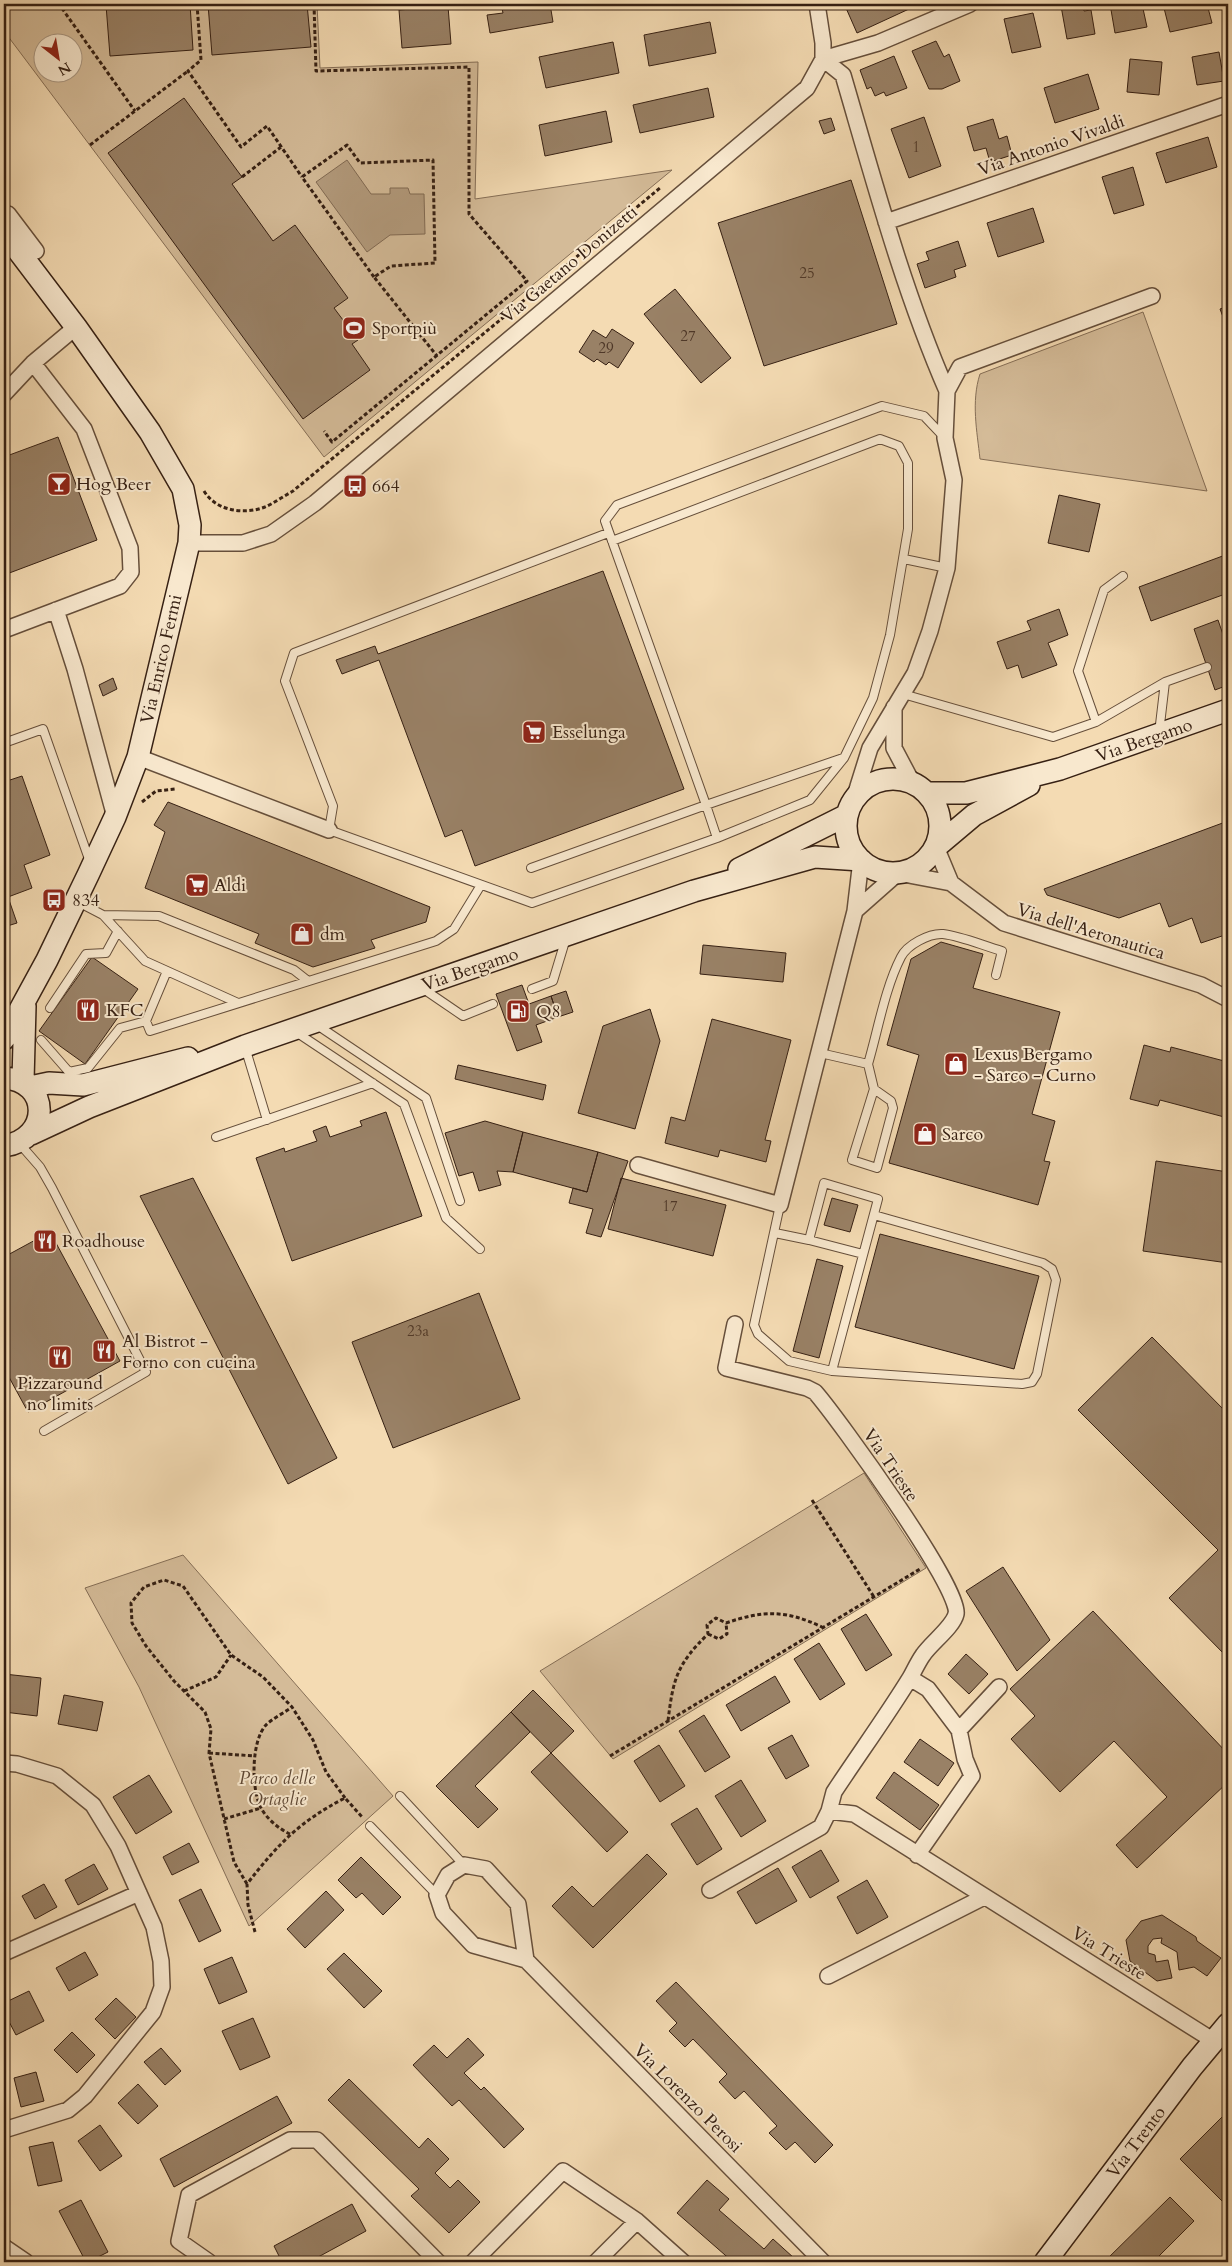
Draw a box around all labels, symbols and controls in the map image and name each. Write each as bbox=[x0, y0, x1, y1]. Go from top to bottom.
north arrow bbox=[32, 32, 82, 82]
text: N bbox=[54, 57, 75, 80]
street label: Via Antonio Vivaldi bbox=[974, 109, 1128, 182]
house number: 1 bbox=[912, 137, 920, 157]
street label: Via Gaetano Donizetti bbox=[496, 200, 643, 329]
house number: 25 bbox=[799, 263, 815, 283]
sports icon: Sportpiù bbox=[341, 315, 367, 341]
place label: Sportpiù bbox=[372, 316, 437, 341]
house number: 27 bbox=[680, 326, 696, 346]
house number: 29 bbox=[598, 338, 614, 358]
bar icon: Hog Beer bbox=[46, 471, 72, 497]
place label: Hog Beer bbox=[76, 472, 151, 497]
bus stop icon: 664 bbox=[342, 473, 368, 499]
place label: 664 bbox=[372, 474, 400, 499]
street label: Via Enrico Fermi bbox=[134, 592, 189, 726]
street label: Via Bergamo bbox=[1092, 712, 1196, 769]
supermarket icon: Esselunga bbox=[521, 719, 547, 745]
place label: Esselunga bbox=[552, 720, 626, 745]
supermarket icon: Aldi bbox=[184, 872, 210, 898]
place label: Aldi bbox=[214, 873, 246, 898]
bus stop icon: 834 bbox=[41, 887, 67, 913]
place label: 834 bbox=[72, 888, 100, 913]
street label: Via dell'Aeronautica bbox=[1014, 897, 1168, 966]
shop icon: dm bbox=[289, 921, 315, 947]
place label: dm bbox=[320, 922, 346, 947]
street label: Via Bergamo bbox=[418, 941, 522, 998]
restaurant icon: KFC bbox=[75, 997, 101, 1023]
place label: KFC bbox=[106, 998, 144, 1023]
fuel station icon: Q8 bbox=[505, 998, 531, 1024]
place label: Q8 bbox=[536, 999, 561, 1024]
place label: Lexus Bergamo - Sarco - Curno bbox=[974, 1042, 1096, 1088]
shop icon: Lexus Bergamo - Sarco - Curno bbox=[943, 1051, 969, 1077]
shop icon: Sarco bbox=[912, 1121, 938, 1147]
place label: Sarco bbox=[942, 1122, 984, 1147]
house number: 17 bbox=[662, 1196, 678, 1216]
restaurant icon: Roadhouse bbox=[32, 1228, 58, 1254]
place label: Roadhouse bbox=[62, 1229, 145, 1254]
house number: 23a bbox=[407, 1321, 429, 1341]
place label: Al Bistrot - Forno con cucina bbox=[122, 1329, 256, 1375]
restaurant icon: Al Bistrot - Forno con cucina bbox=[91, 1338, 117, 1364]
restaurant icon: Pizzaround no limits bbox=[47, 1344, 73, 1370]
place label: Pizzaround no limits bbox=[17, 1371, 103, 1417]
street label: Via Trieste bbox=[857, 1424, 924, 1507]
park label: Parco delle Ortaglie bbox=[239, 1766, 316, 1812]
street label: Via Trieste bbox=[1067, 1921, 1151, 1986]
street label: Via Lorenzo Perosi bbox=[627, 2038, 748, 2159]
street label: Via Trento bbox=[1101, 2101, 1172, 2184]

